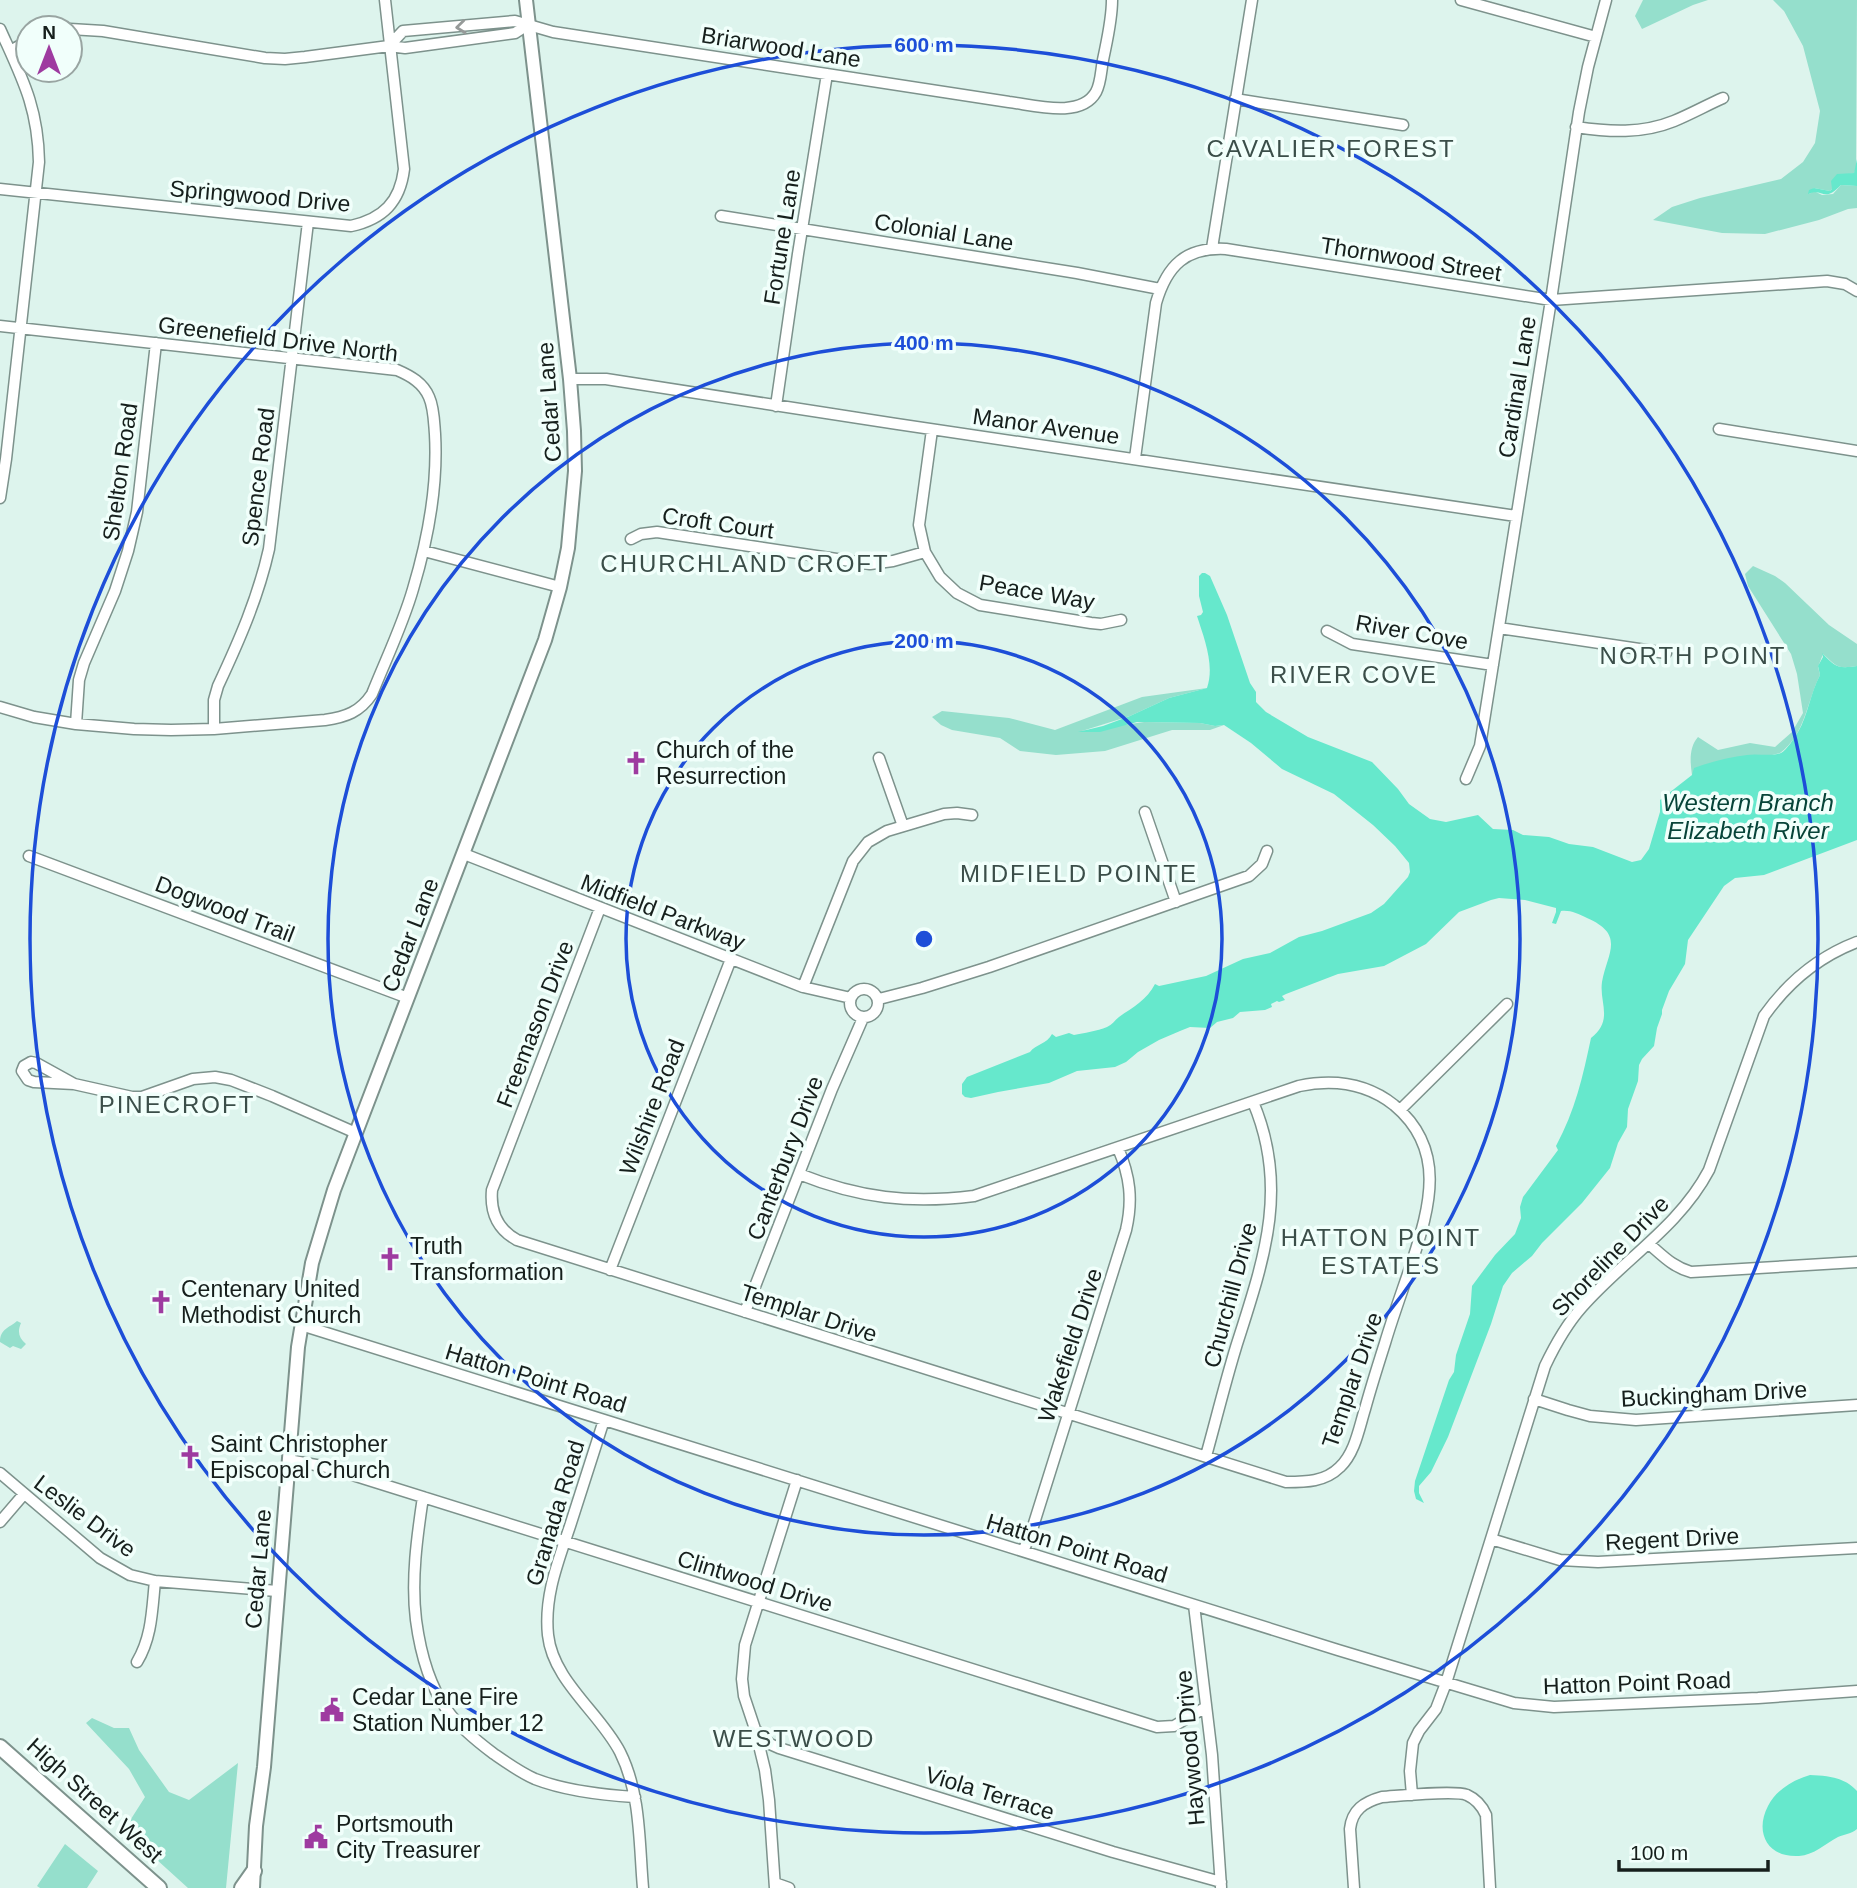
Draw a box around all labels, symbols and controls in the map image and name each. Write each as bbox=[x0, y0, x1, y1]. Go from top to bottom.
north arrow bbox=[14, 14, 84, 84]
one-way arrow bbox=[455, 19, 466, 34]
text: N bbox=[42, 22, 56, 43]
street label: Briarwood Lane bbox=[699, 22, 863, 72]
text: 600 m bbox=[894, 33, 954, 56]
district label: CAVALIER FOREST bbox=[1206, 135, 1456, 162]
street label: Fortune Lane bbox=[758, 167, 806, 307]
street label: Springwood Drive bbox=[168, 175, 352, 217]
street label: Colonial Lane bbox=[872, 208, 1016, 256]
street label: Thornwood Street bbox=[1319, 232, 1504, 286]
street label: Greenefield Drive North bbox=[157, 311, 399, 367]
street label: Cardinal Lane bbox=[1493, 314, 1541, 460]
text: 400 m bbox=[894, 331, 954, 354]
street label: Cedar Lane bbox=[532, 341, 566, 463]
street label: Shelton Road bbox=[97, 401, 143, 543]
street label: Manor Avenue bbox=[971, 403, 1121, 449]
street label: Spence Road bbox=[237, 406, 279, 548]
street label: Croft Court bbox=[660, 502, 776, 544]
district label: CHURCHLAND CROFT bbox=[600, 550, 890, 577]
street label: Peace Way bbox=[977, 569, 1097, 615]
street label: River Cove bbox=[1354, 609, 1470, 655]
text: 200 m bbox=[894, 629, 954, 652]
district label: NORTH POINT bbox=[1600, 642, 1786, 669]
district label: RIVER COVE bbox=[1270, 661, 1438, 688]
place label: Church of the Resurrection bbox=[656, 737, 794, 789]
church icon: Church of the Resurrection bbox=[622, 749, 650, 777]
water label: Western Branch Elizabeth River bbox=[1662, 789, 1834, 844]
district label: MIDFIELD POINTE bbox=[960, 860, 1198, 887]
street label: Midfield Parkway bbox=[577, 869, 749, 955]
street label: Dogwood Trail bbox=[152, 871, 298, 947]
street label: Cedar Lane bbox=[376, 874, 444, 996]
centre of rings bbox=[912, 927, 936, 951]
street label: Freemason Drive bbox=[491, 937, 579, 1111]
street label: Wilshire Road bbox=[614, 1036, 690, 1178]
street label: Canterbury Drive bbox=[742, 1072, 828, 1244]
district label: PINECROFT bbox=[99, 1091, 255, 1118]
street label: Shoreline Drive bbox=[1546, 1190, 1674, 1322]
street label: Churchill Drive bbox=[1198, 1219, 1262, 1371]
district label: HATTON POINT ESTATES bbox=[1281, 1224, 1481, 1279]
place label: Truth Transformation bbox=[410, 1233, 564, 1285]
church icon: Truth Transformation bbox=[376, 1245, 404, 1273]
street label: Wakefield Drive bbox=[1033, 1265, 1107, 1425]
place label: Centenary United Methodist Church bbox=[181, 1276, 361, 1328]
street label: Templar Drive bbox=[738, 1279, 880, 1347]
church icon: Centenary United Methodist Church bbox=[147, 1288, 175, 1316]
street label: Templar Drive bbox=[1317, 1309, 1387, 1451]
street label: Hatton Point Road bbox=[442, 1338, 630, 1418]
street label: Buckingham Drive bbox=[1620, 1376, 1808, 1412]
place label: Saint Christopher Episcopal Church bbox=[210, 1431, 390, 1483]
street label: Granada Road bbox=[521, 1437, 589, 1589]
church icon: Saint Christopher Episcopal Church bbox=[176, 1443, 204, 1471]
street label: Leslie Drive bbox=[29, 1469, 141, 1563]
street label: Cedar Lane bbox=[240, 1508, 276, 1630]
street label: Hatton Point Road bbox=[983, 1508, 1171, 1588]
street label: Regent Drive bbox=[1604, 1523, 1740, 1555]
street label: Clintwood Drive bbox=[674, 1545, 836, 1617]
street label: Hatton Point Road bbox=[1543, 1667, 1731, 1699]
street label: Haywood Drive bbox=[1170, 1669, 1210, 1827]
place label: Cedar Lane Fire Station Number 12 bbox=[352, 1684, 544, 1736]
public building icon: Cedar Lane Fire Station Number 12 bbox=[318, 1696, 346, 1724]
district label: WESTWOOD bbox=[713, 1725, 875, 1752]
street label: High Street West bbox=[22, 1732, 169, 1868]
street label: Viola Terrace bbox=[922, 1761, 1058, 1825]
place label: Portsmouth City Treasurer bbox=[336, 1811, 481, 1863]
public building icon: Portsmouth City Treasurer bbox=[302, 1823, 330, 1851]
scale bar bbox=[1619, 1828, 1768, 1872]
text: 100 m bbox=[1630, 1841, 1688, 1864]

